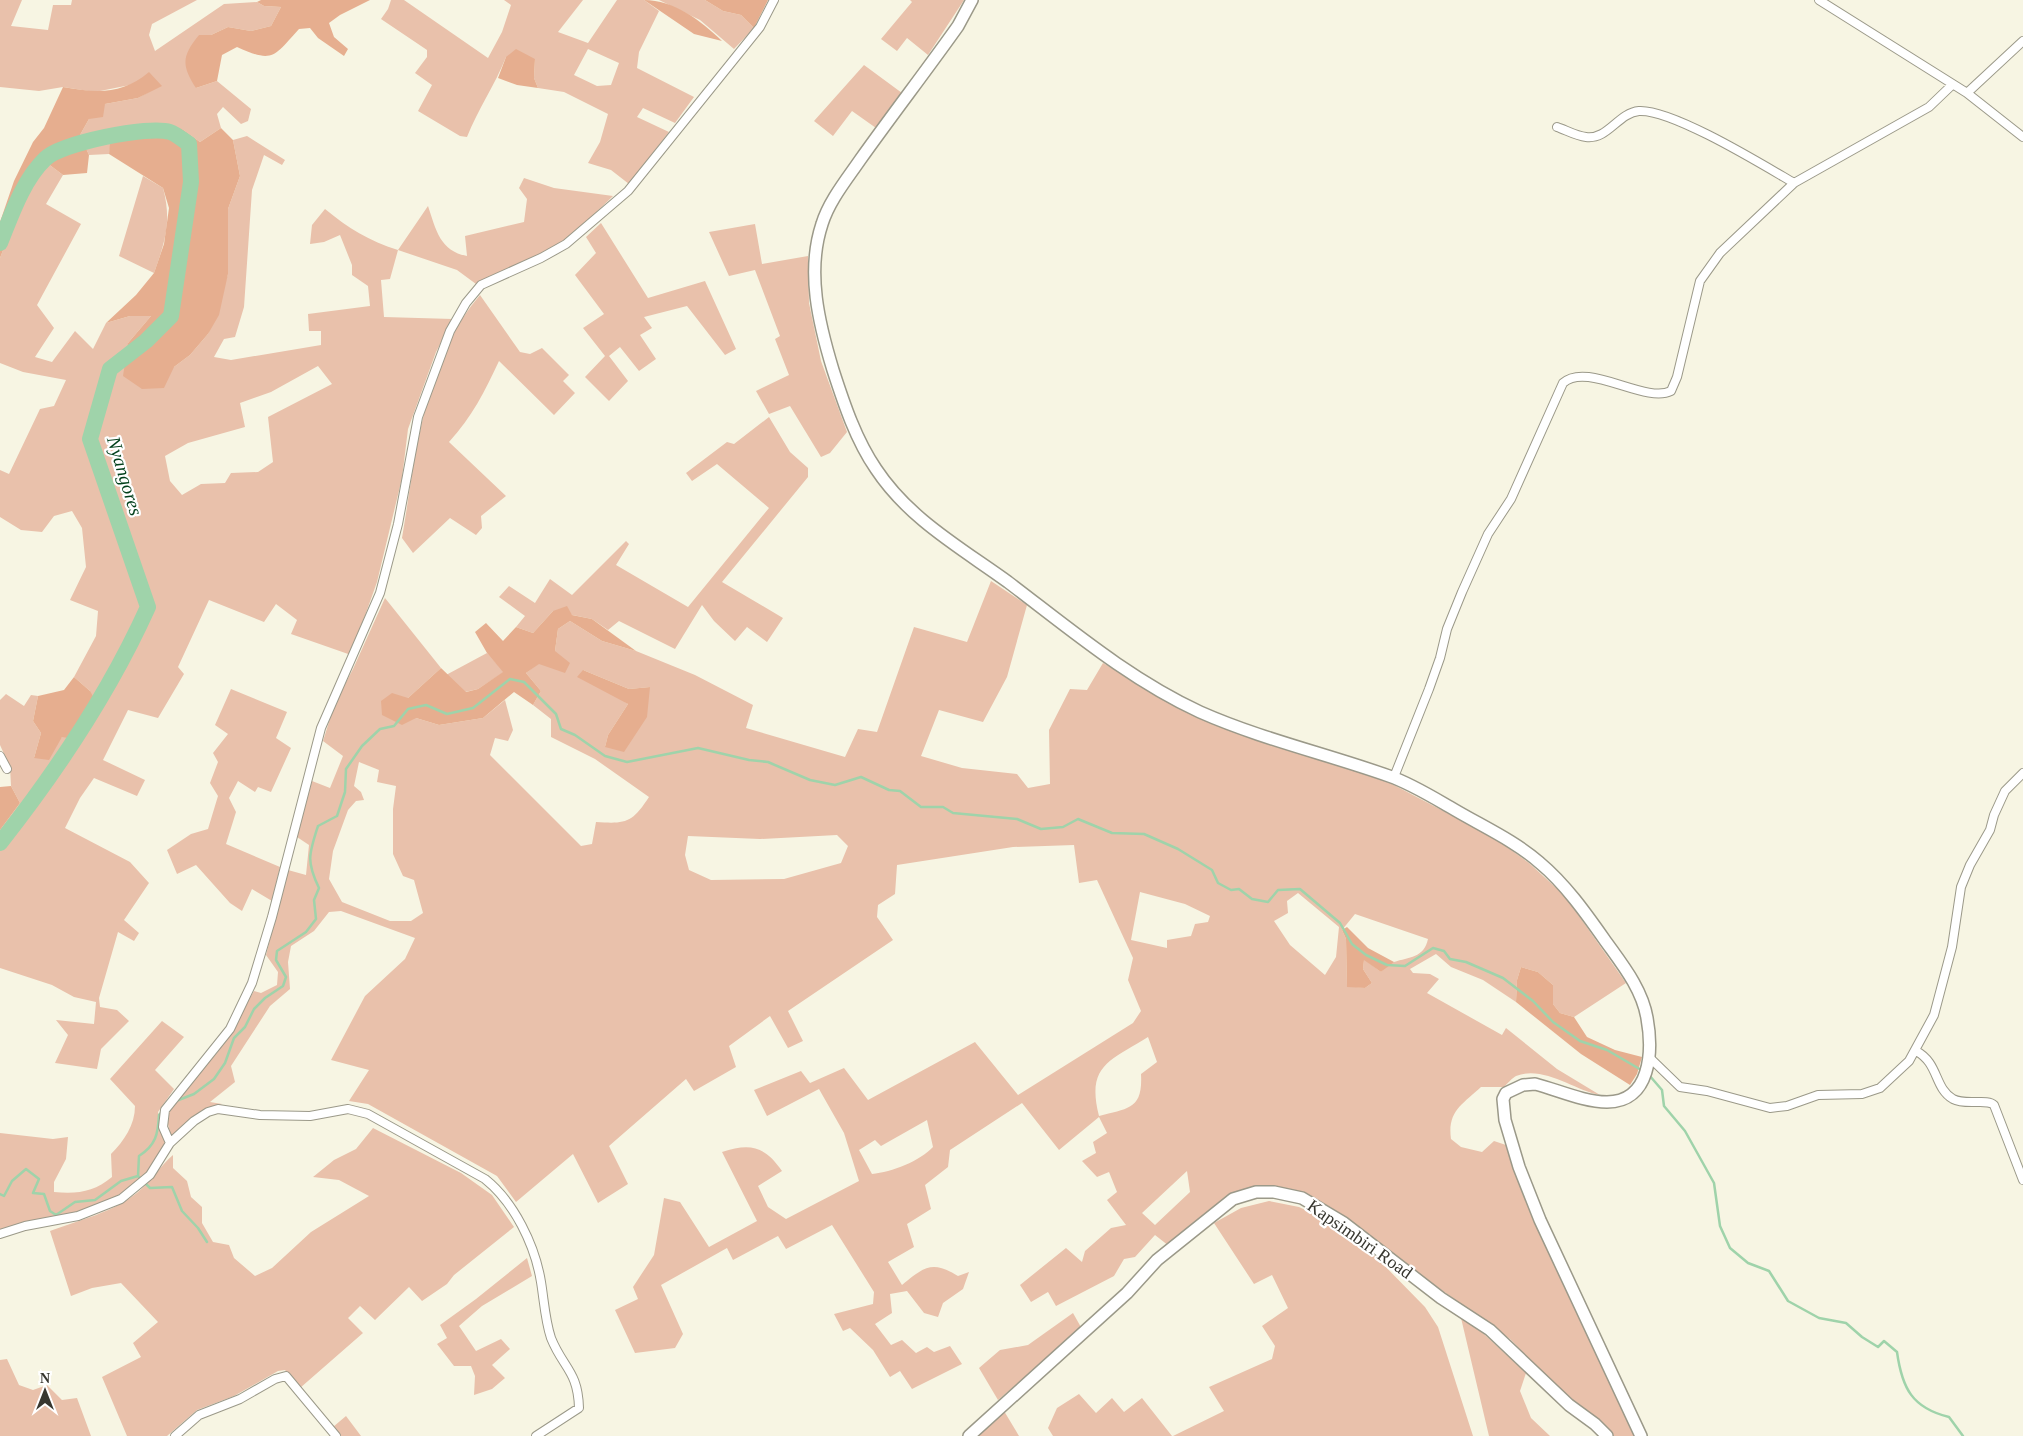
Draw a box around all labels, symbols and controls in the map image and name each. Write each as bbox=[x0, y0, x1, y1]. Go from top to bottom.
water label: Nyangores bbox=[103, 433, 147, 518]
street label: Kapsimbiri Road bbox=[1304, 1195, 1416, 1283]
north arrow bbox=[20, 1366, 70, 1416]
text: N bbox=[40, 1371, 50, 1386]

